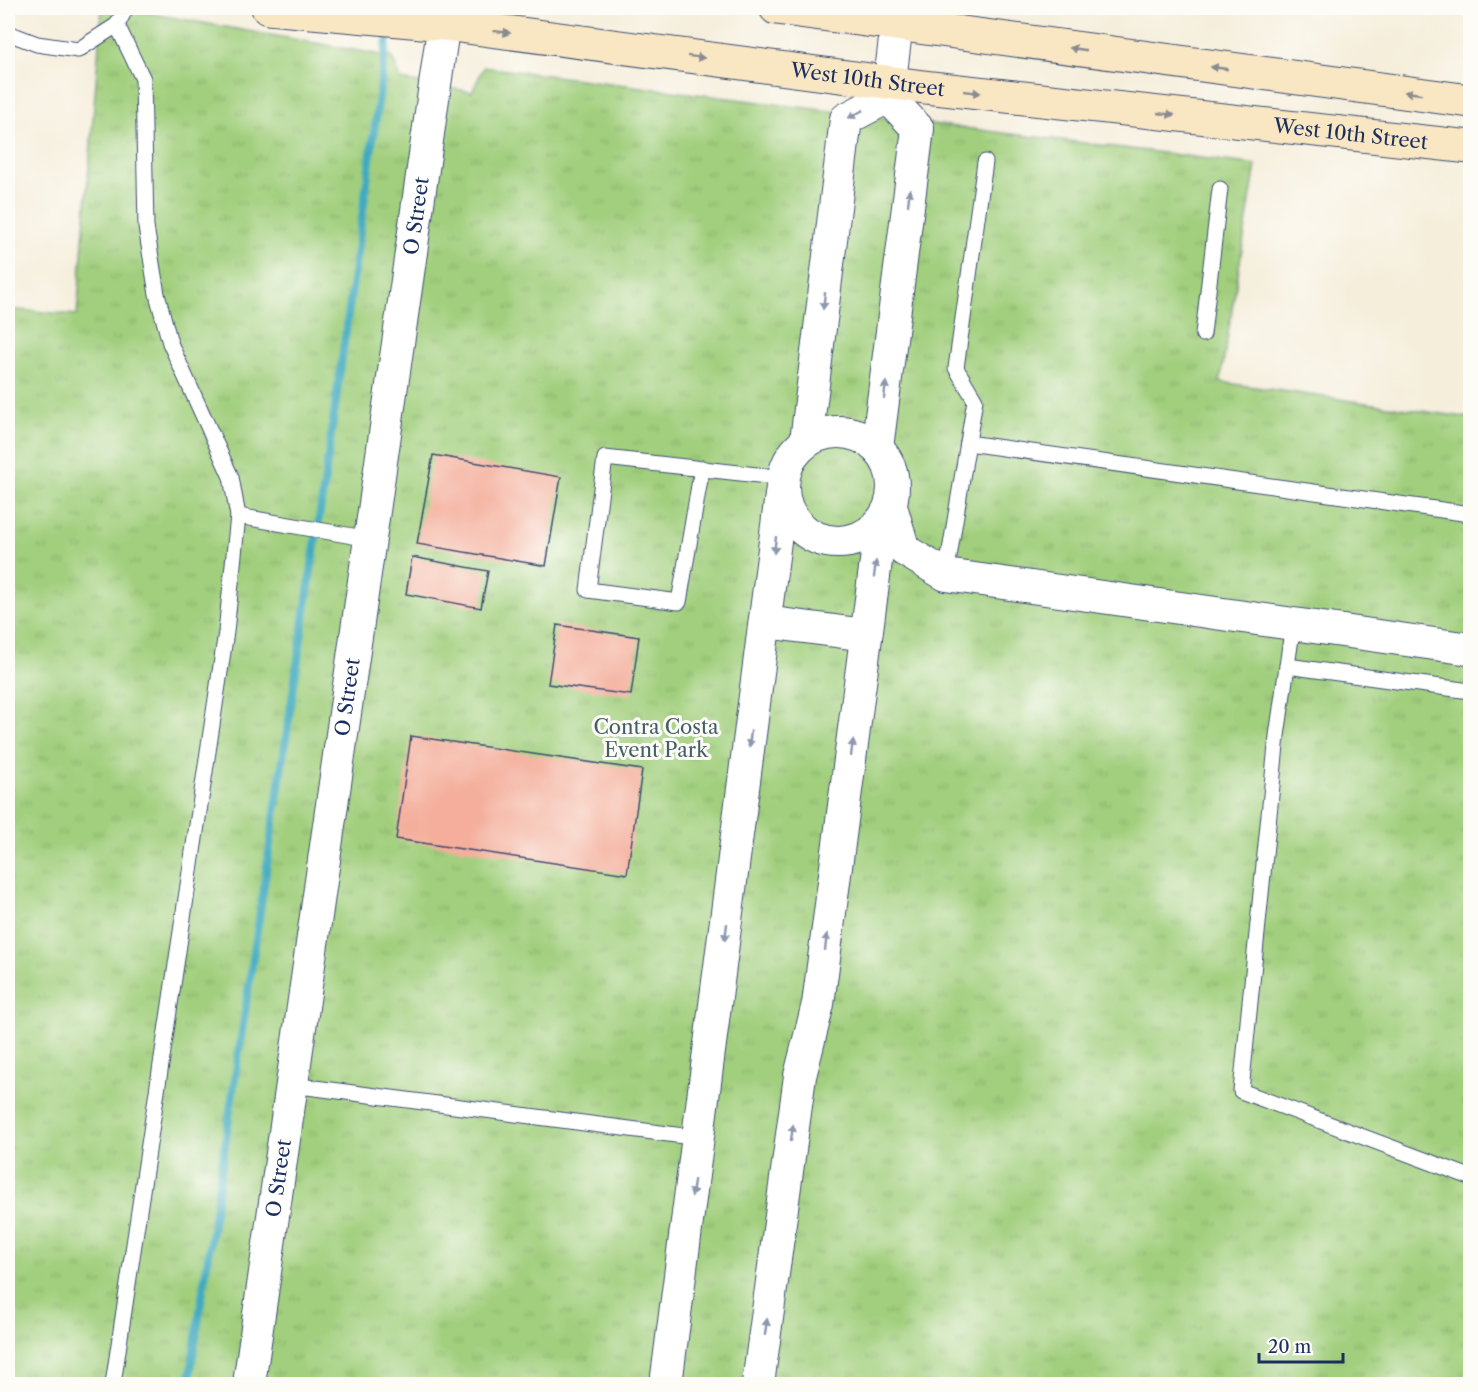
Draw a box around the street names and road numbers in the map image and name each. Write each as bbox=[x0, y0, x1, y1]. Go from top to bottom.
street label: West 10th Street bbox=[788, 57, 946, 101]
street label: West 10th Street bbox=[1271, 113, 1429, 154]
street label: O Street bbox=[399, 175, 434, 257]
street label: O Street bbox=[330, 656, 365, 738]
street label: O Street bbox=[261, 1137, 296, 1219]

